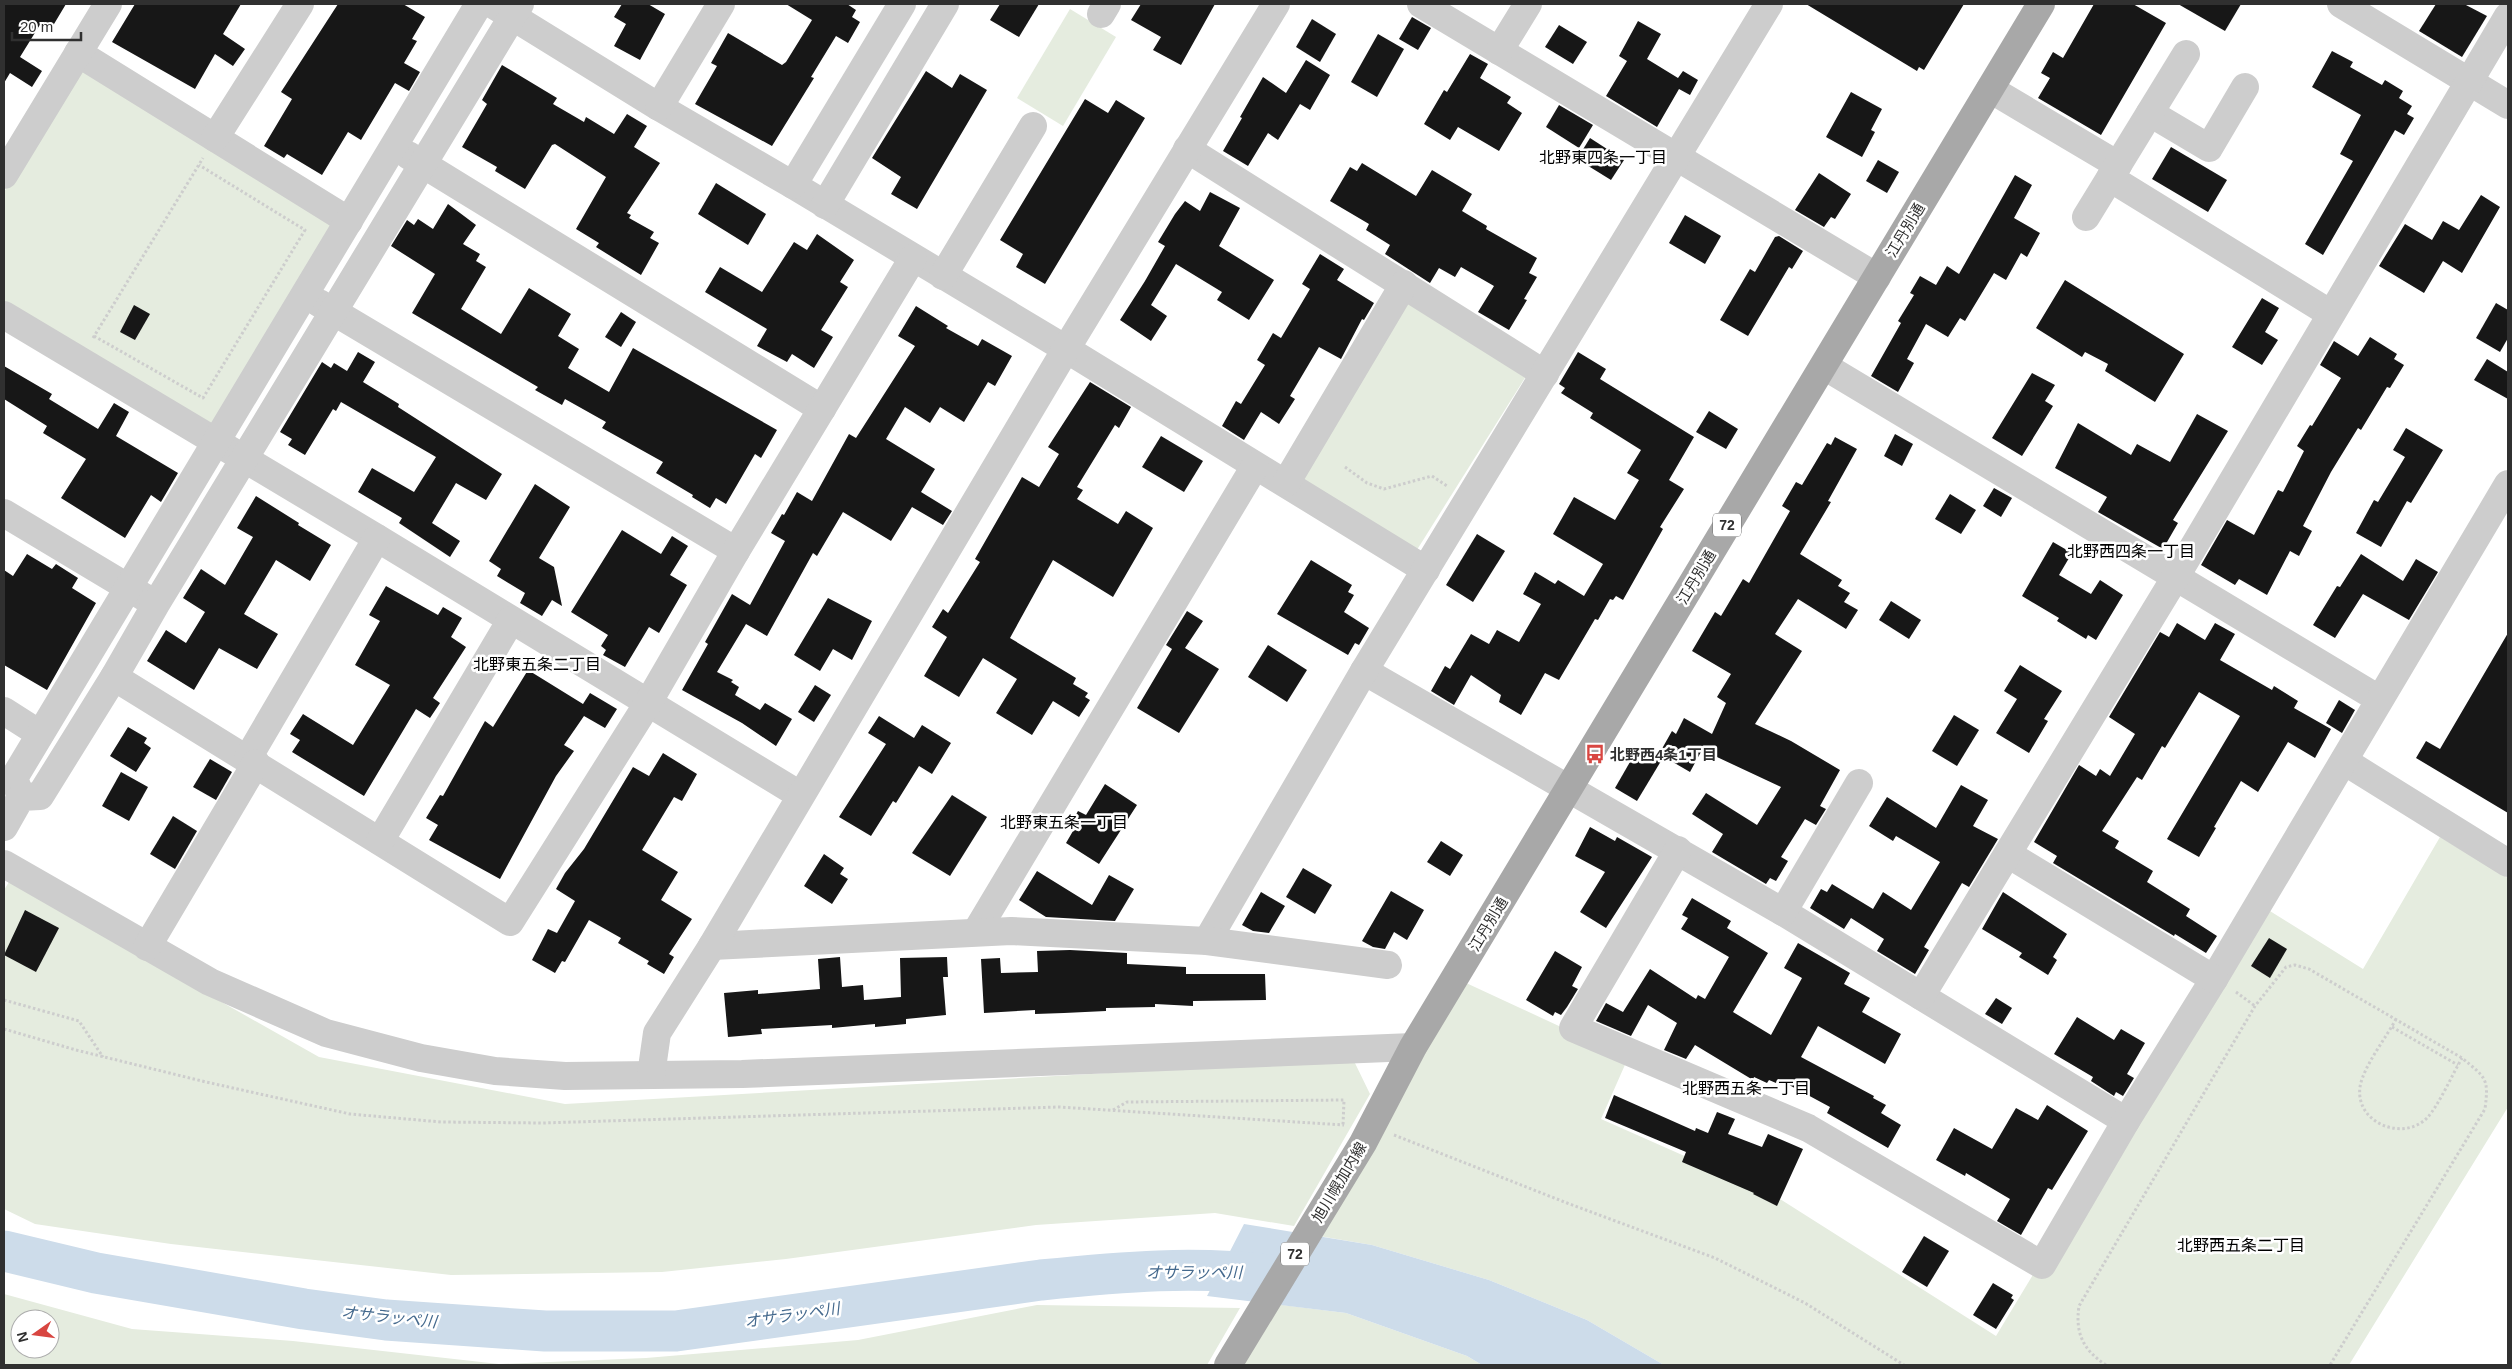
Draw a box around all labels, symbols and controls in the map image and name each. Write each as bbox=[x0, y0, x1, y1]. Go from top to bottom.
scale bar bbox=[12, 10, 81, 42]
text: 20 m bbox=[20, 18, 53, 35]
district label: 北野東四条一丁目 bbox=[1539, 149, 1667, 166]
street label: 江丹別通 bbox=[1882, 200, 1928, 260]
road number: 72 bbox=[1713, 514, 1741, 536]
district label: 北野西四条一丁目 bbox=[2067, 543, 2195, 560]
street label: 江丹別通 bbox=[1673, 547, 1719, 607]
district label: 北野東五条二丁目 bbox=[473, 656, 601, 673]
bus stop icon: 北野西4条1丁目 bbox=[1584, 743, 1606, 765]
place label: 北野西4条1丁目 bbox=[1610, 746, 1717, 763]
district label: 北野東五条一丁目 bbox=[1000, 814, 1128, 831]
street label: 江丹別通 bbox=[1465, 894, 1511, 954]
district label: 北野西五条一丁目 bbox=[1682, 1080, 1810, 1097]
street label: 旭川幌加内線 bbox=[1309, 1139, 1369, 1225]
district label: 北野西五条二丁目 bbox=[2177, 1237, 2305, 1254]
road number: 72 bbox=[1281, 1242, 1309, 1266]
water label: オサラッペ川 bbox=[1146, 1264, 1244, 1281]
water label: オサラッペ川 bbox=[743, 1300, 843, 1330]
water label: オサラッペ川 bbox=[340, 1304, 440, 1331]
north arrow bbox=[10, 1309, 60, 1359]
text: N bbox=[13, 1330, 31, 1344]

